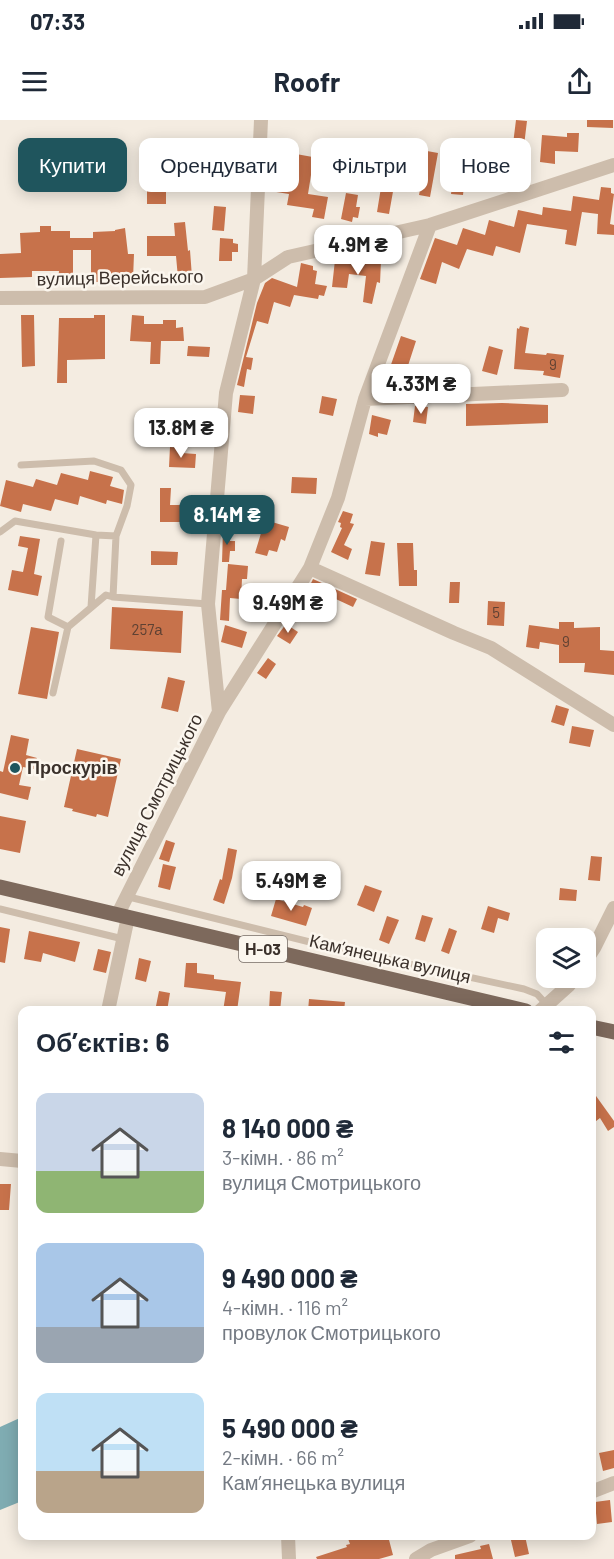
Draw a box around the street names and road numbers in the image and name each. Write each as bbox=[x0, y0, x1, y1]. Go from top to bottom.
street label: вулиця Верейського bbox=[36, 265, 204, 289]
street label: вулиця Смотрицького bbox=[106, 710, 207, 879]
street label: Камʼянецька вулиця bbox=[307, 929, 473, 987]
road number: Н-03 bbox=[239, 936, 287, 962]

